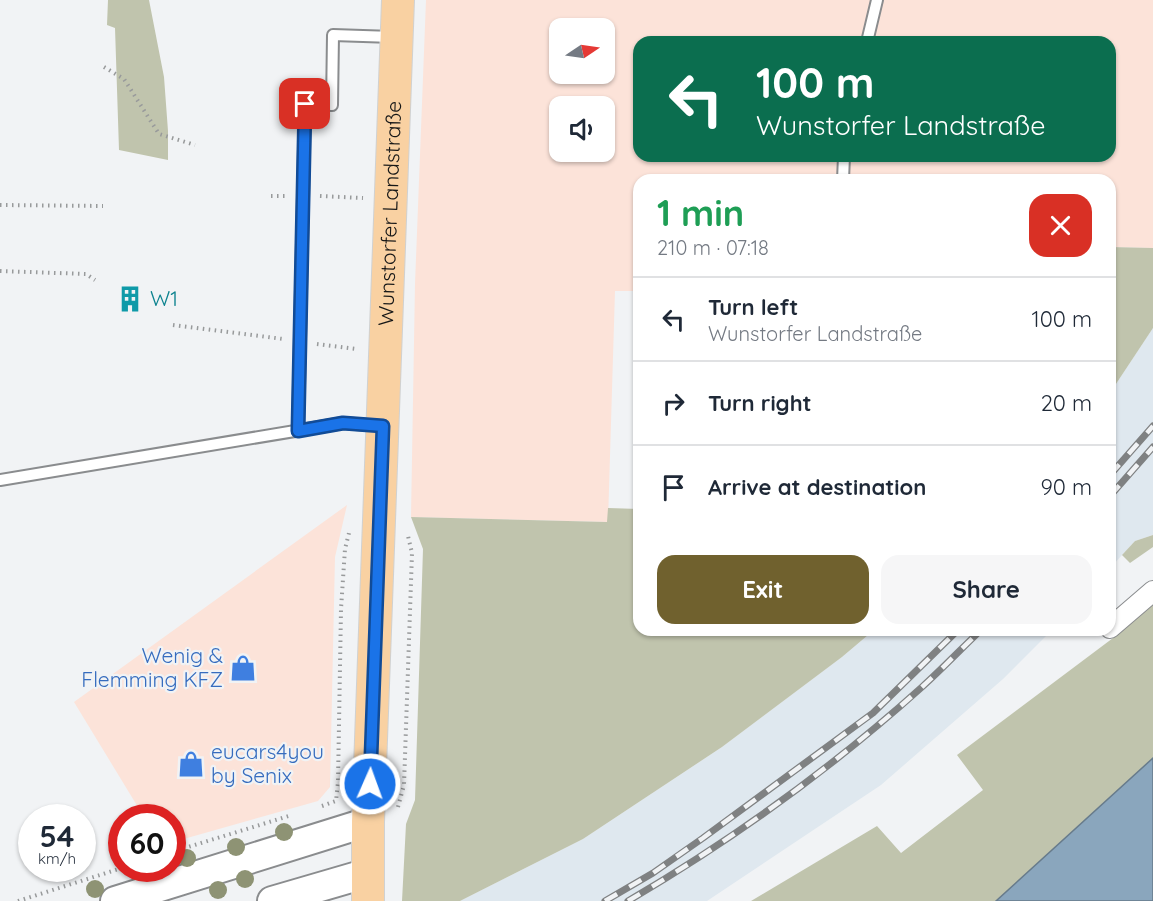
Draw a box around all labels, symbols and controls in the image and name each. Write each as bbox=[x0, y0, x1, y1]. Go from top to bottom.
north arrow bbox=[549, 18, 615, 84]
map controls bbox=[549, 18, 615, 162]
text: 100 m bbox=[756, 56, 874, 109]
icon: left bbox=[657, 60, 735, 138]
pin bbox=[279, 78, 330, 129]
icon: arrive bbox=[288, 87, 321, 120]
button: sound bbox=[549, 96, 615, 162]
street label: Wunstorfer Landstraße bbox=[372, 100, 406, 326]
text: Wunstorfer Landstraße bbox=[756, 108, 1045, 142]
text: 1 min bbox=[657, 190, 744, 235]
button: close bbox=[1029, 194, 1092, 257]
text: 210 m · 07:18 bbox=[657, 235, 769, 260]
building icon: W1 bbox=[115, 284, 145, 314]
place label: W1 bbox=[150, 285, 178, 311]
text: Turn left bbox=[708, 293, 798, 321]
icon: left bbox=[657, 303, 690, 336]
text: 100 m bbox=[1032, 305, 1092, 333]
text: Wunstorfer Landstraße bbox=[708, 321, 922, 346]
icon: right bbox=[657, 387, 690, 420]
text: Turn right bbox=[708, 389, 812, 417]
text: 20 m bbox=[1041, 389, 1092, 417]
icon: arrive bbox=[657, 471, 690, 504]
text: Arrive at destination bbox=[708, 473, 926, 501]
text: 90 m bbox=[1041, 473, 1092, 501]
button: Exit bbox=[657, 555, 869, 624]
button: Share bbox=[881, 555, 1092, 624]
place label: Wenig & Flemming KFZ bbox=[81, 642, 223, 692]
shop icon: Wenig & Flemming KFZ bbox=[228, 653, 258, 683]
place label: eucars4you by Senix bbox=[211, 738, 324, 788]
shop icon: eucars4you by Senix bbox=[176, 749, 206, 779]
position arrow bbox=[338, 752, 402, 816]
speed limit sign: 60 bbox=[108, 804, 186, 882]
text: 54 bbox=[40, 817, 74, 855]
text: km/h bbox=[38, 849, 76, 868]

